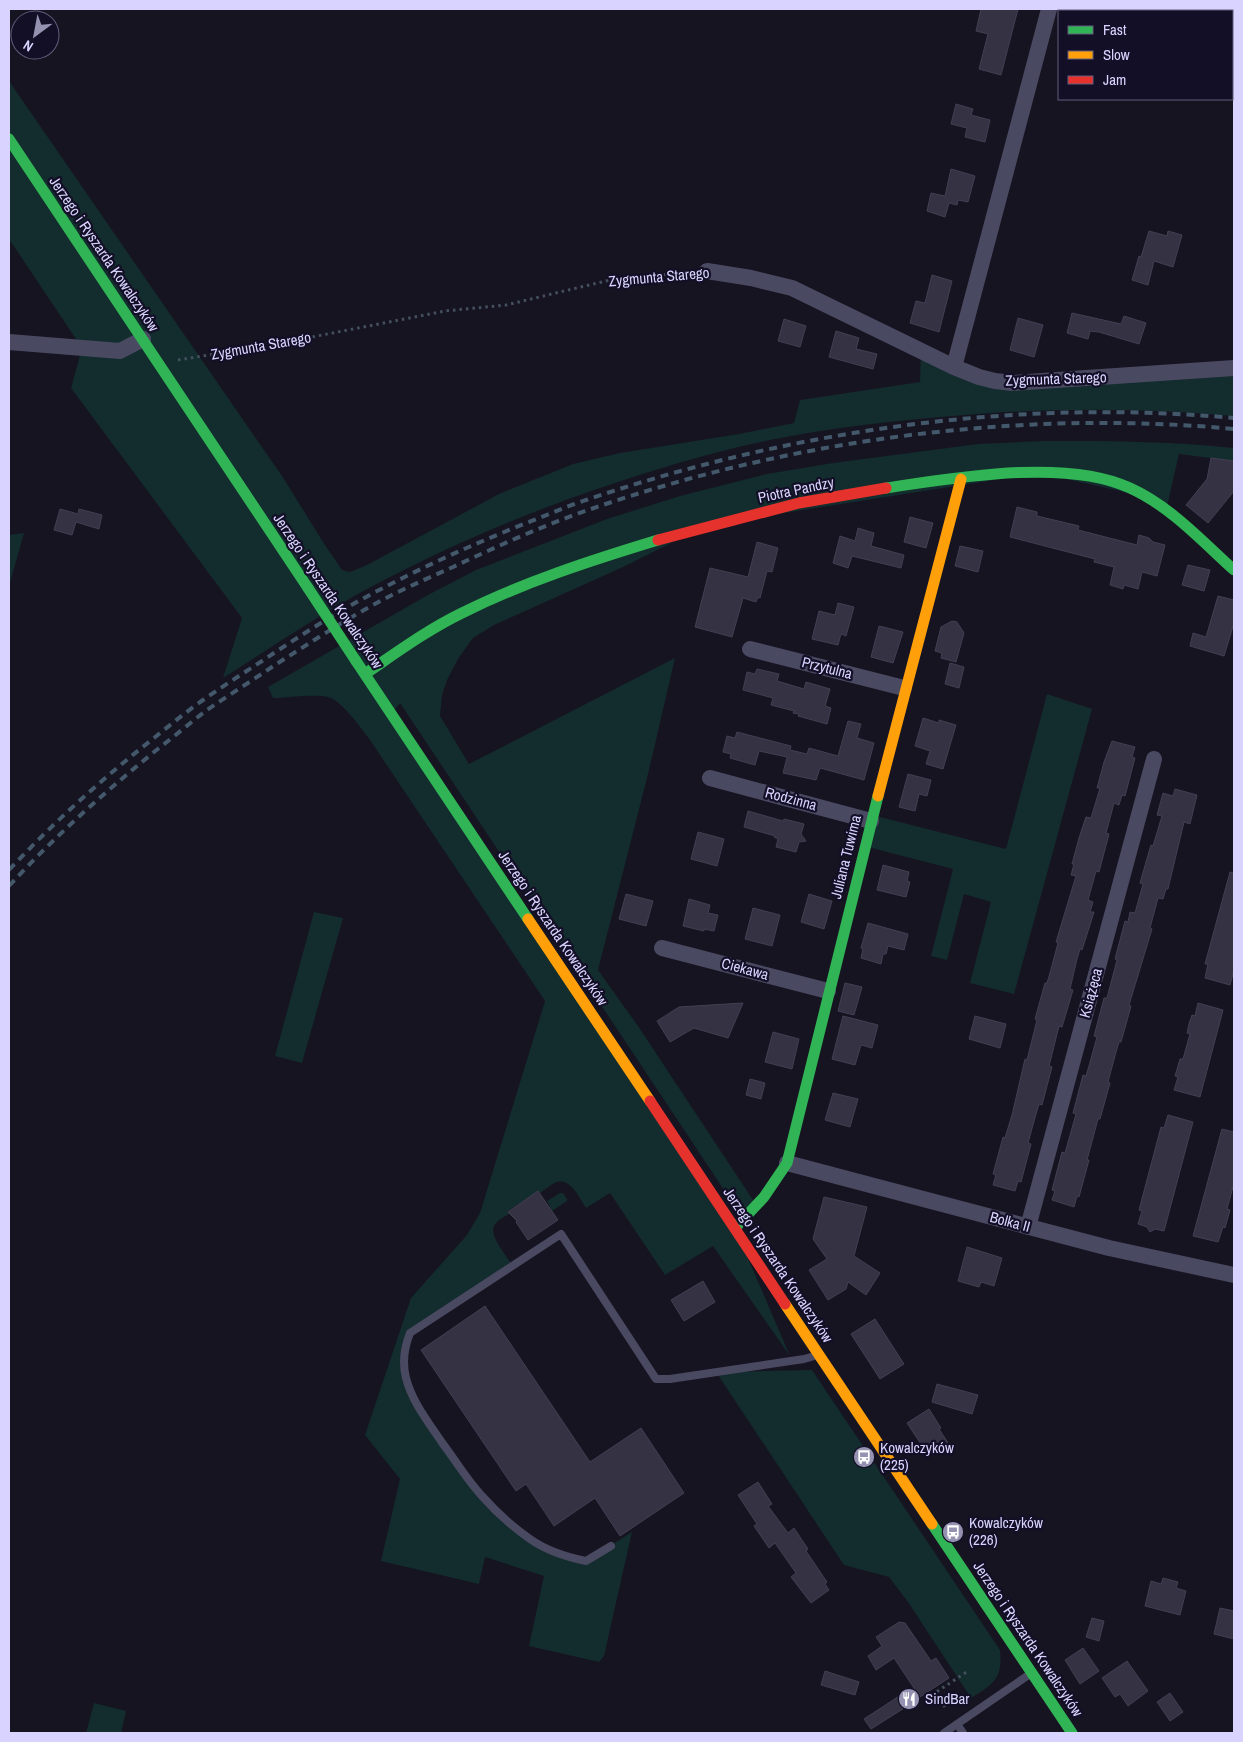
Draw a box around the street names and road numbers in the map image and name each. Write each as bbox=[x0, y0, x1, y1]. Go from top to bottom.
street label: Jerzego i Ryszarda Kowalczyków bbox=[44, 172, 164, 336]
street label: Zygmunta Starego bbox=[608, 262, 710, 291]
street label: Zygmunta Starego bbox=[209, 326, 313, 365]
street label: Zygmunta Starego bbox=[1005, 366, 1107, 391]
street label: Piotra Pandzy bbox=[756, 471, 837, 508]
street label: Jerzego i Ryszarda Kowalczyków bbox=[268, 509, 388, 673]
street label: Przytulna bbox=[800, 651, 855, 684]
street label: Rodzinna bbox=[763, 782, 819, 816]
street label: Juliana Tuwima bbox=[825, 813, 866, 901]
street label: Jerzego i Ryszarda Kowalczyków bbox=[493, 846, 613, 1010]
street label: Ciekawa bbox=[719, 952, 771, 985]
street label: Książęca bbox=[1074, 966, 1107, 1020]
street label: Jerzego i Ryszarda Kowalczyków bbox=[718, 1183, 838, 1347]
street label: Bolka II bbox=[988, 1206, 1033, 1237]
street label: Jerzego i Ryszarda Kowalczyków bbox=[968, 1557, 1088, 1721]

